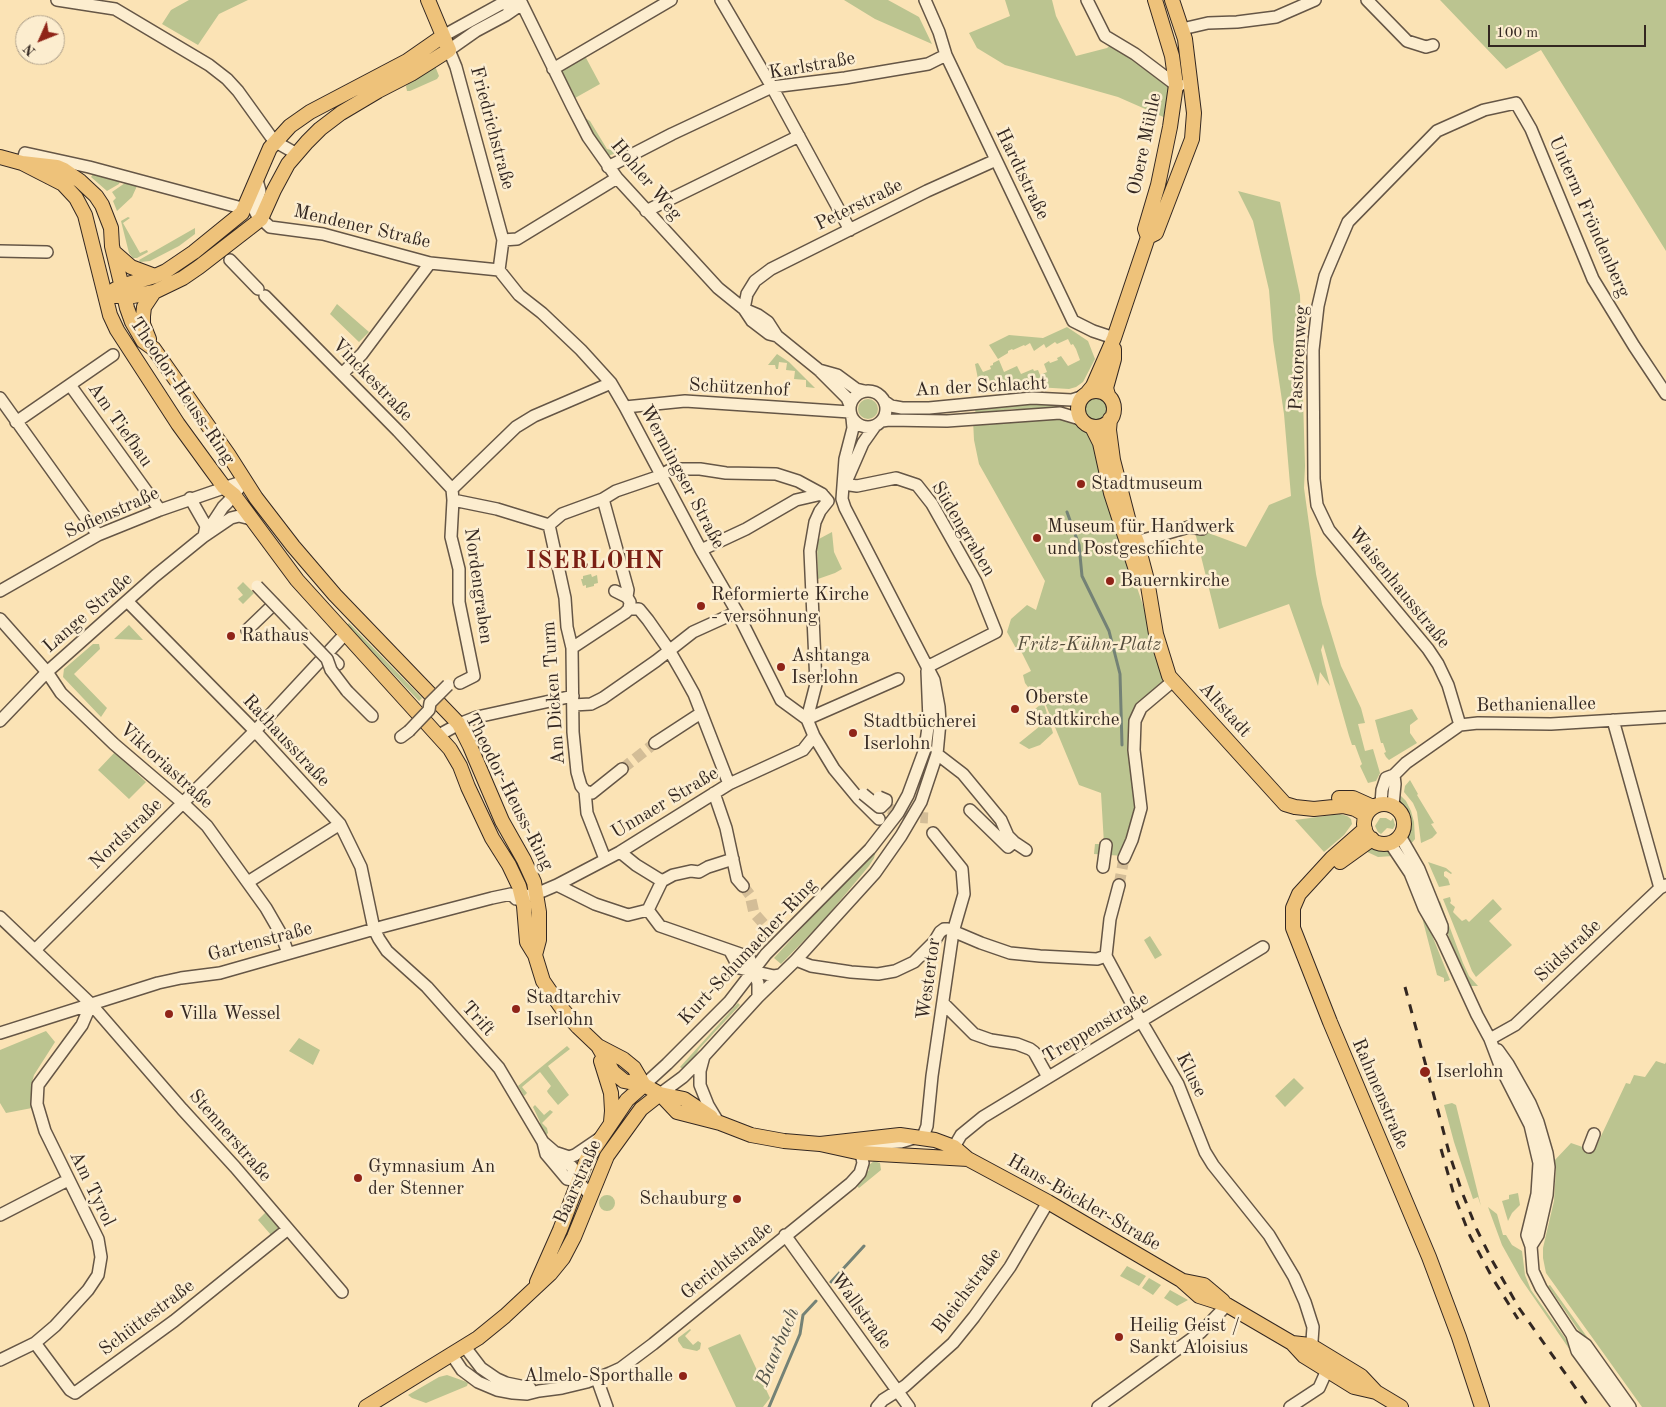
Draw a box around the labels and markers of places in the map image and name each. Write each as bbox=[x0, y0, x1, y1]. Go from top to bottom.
place label: Stadtmuseum bbox=[1091, 473, 1203, 495]
marker: Stadtmuseum bbox=[1075, 478, 1087, 490]
place label: Museum für Handwerk und Postgeschichte bbox=[1047, 516, 1235, 560]
marker: Museum für Handwerk und Postgeschichte bbox=[1031, 532, 1043, 544]
place label: Bauernkirche bbox=[1120, 570, 1230, 592]
marker: Bauernkirche bbox=[1104, 575, 1116, 587]
place label: Reformierte Kirche - versöhnung bbox=[711, 584, 869, 628]
marker: Reformierte Kirche - versöhnung bbox=[695, 600, 707, 612]
place label: Rathaus bbox=[241, 625, 309, 647]
marker: Rathaus bbox=[225, 630, 237, 642]
place label: Ashtanga Iserlohn bbox=[791, 645, 870, 689]
marker: Ashtanga Iserlohn bbox=[775, 661, 787, 673]
place label: Oberste Stadtkirche bbox=[1025, 687, 1120, 731]
marker: Oberste Stadtkirche bbox=[1009, 703, 1021, 715]
place label: Stadtbücherei Iserlohn bbox=[863, 711, 976, 755]
marker: Stadtbücherei Iserlohn bbox=[847, 727, 859, 739]
place label: Stadtarchiv Iserlohn bbox=[526, 987, 621, 1031]
place label: Villa Wessel bbox=[179, 1003, 280, 1025]
marker: Stadtarchiv Iserlohn bbox=[510, 1003, 522, 1015]
marker: Villa Wessel bbox=[163, 1008, 175, 1020]
place label: Iserlohn bbox=[1436, 1061, 1503, 1083]
marker: Iserlohn bbox=[1418, 1065, 1432, 1079]
place label: Gymnasium An der Stenner bbox=[368, 1156, 495, 1200]
marker: Gymnasium An der Stenner bbox=[352, 1172, 364, 1184]
place label: Schauburg bbox=[639, 1188, 727, 1210]
marker: Schauburg bbox=[731, 1193, 743, 1205]
place label: Heilig Geist / Sankt Aloisius bbox=[1129, 1315, 1248, 1359]
marker: Heilig Geist / Sankt Aloisius bbox=[1113, 1331, 1125, 1343]
place label: Almelo-Sporthalle bbox=[524, 1365, 673, 1387]
marker: Almelo-Sporthalle bbox=[677, 1370, 689, 1382]

